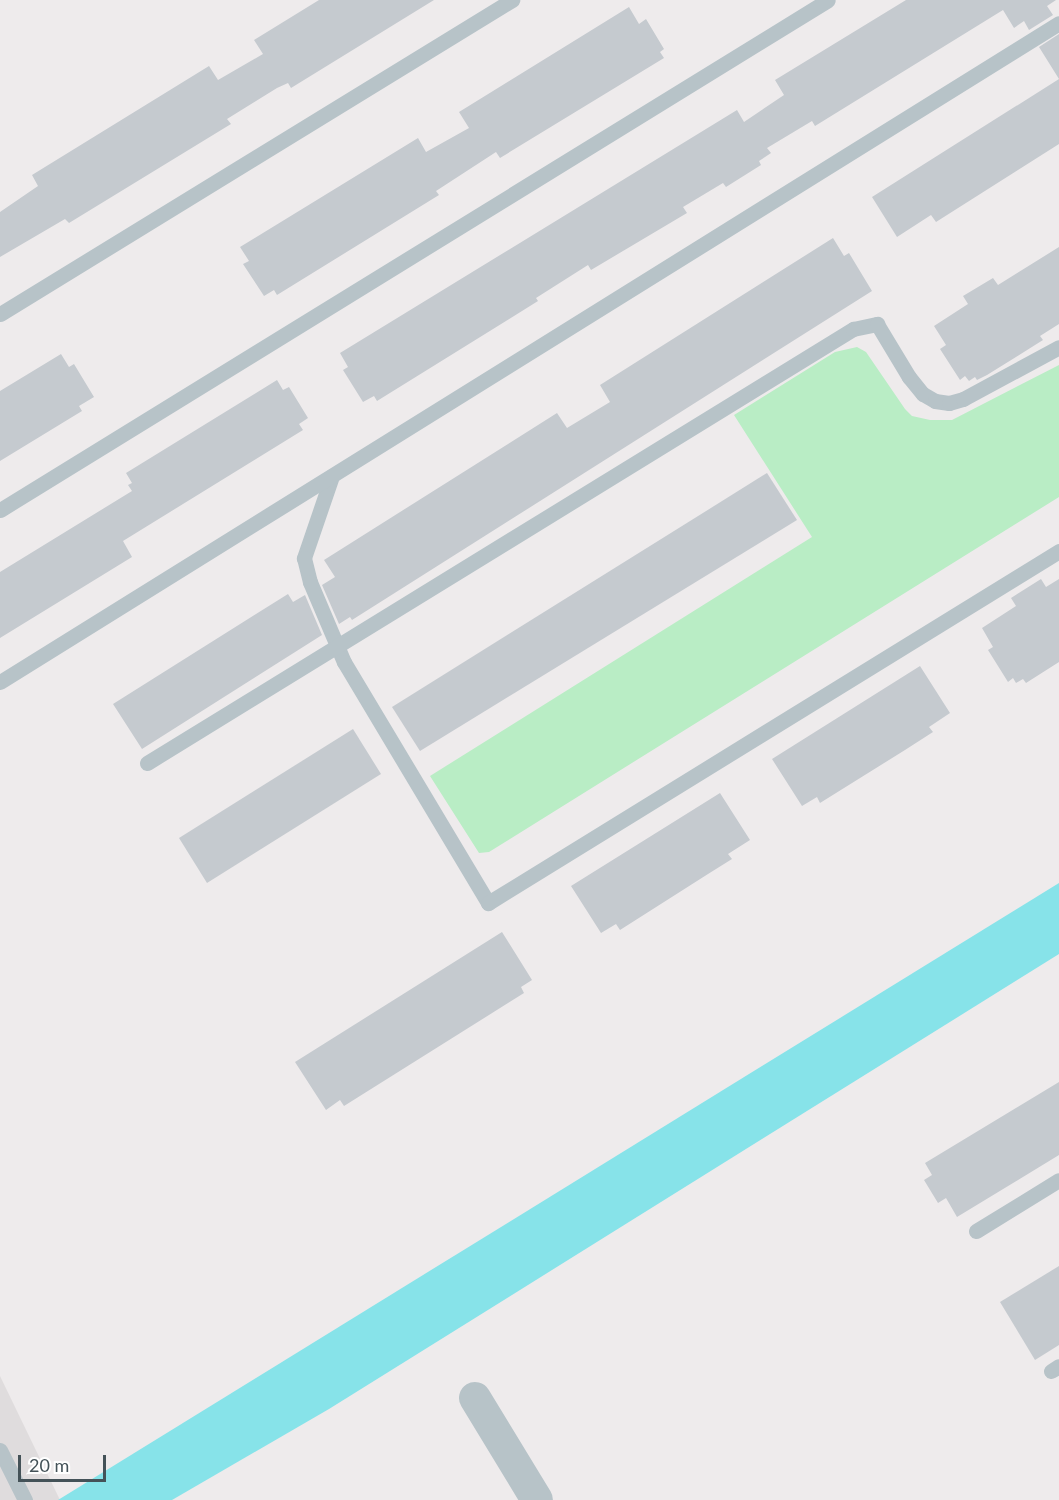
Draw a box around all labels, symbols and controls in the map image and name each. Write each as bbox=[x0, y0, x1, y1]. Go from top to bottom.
scale bar bbox=[21, 1443, 110, 1481]
text: 20 m bbox=[29, 1454, 69, 1476]

